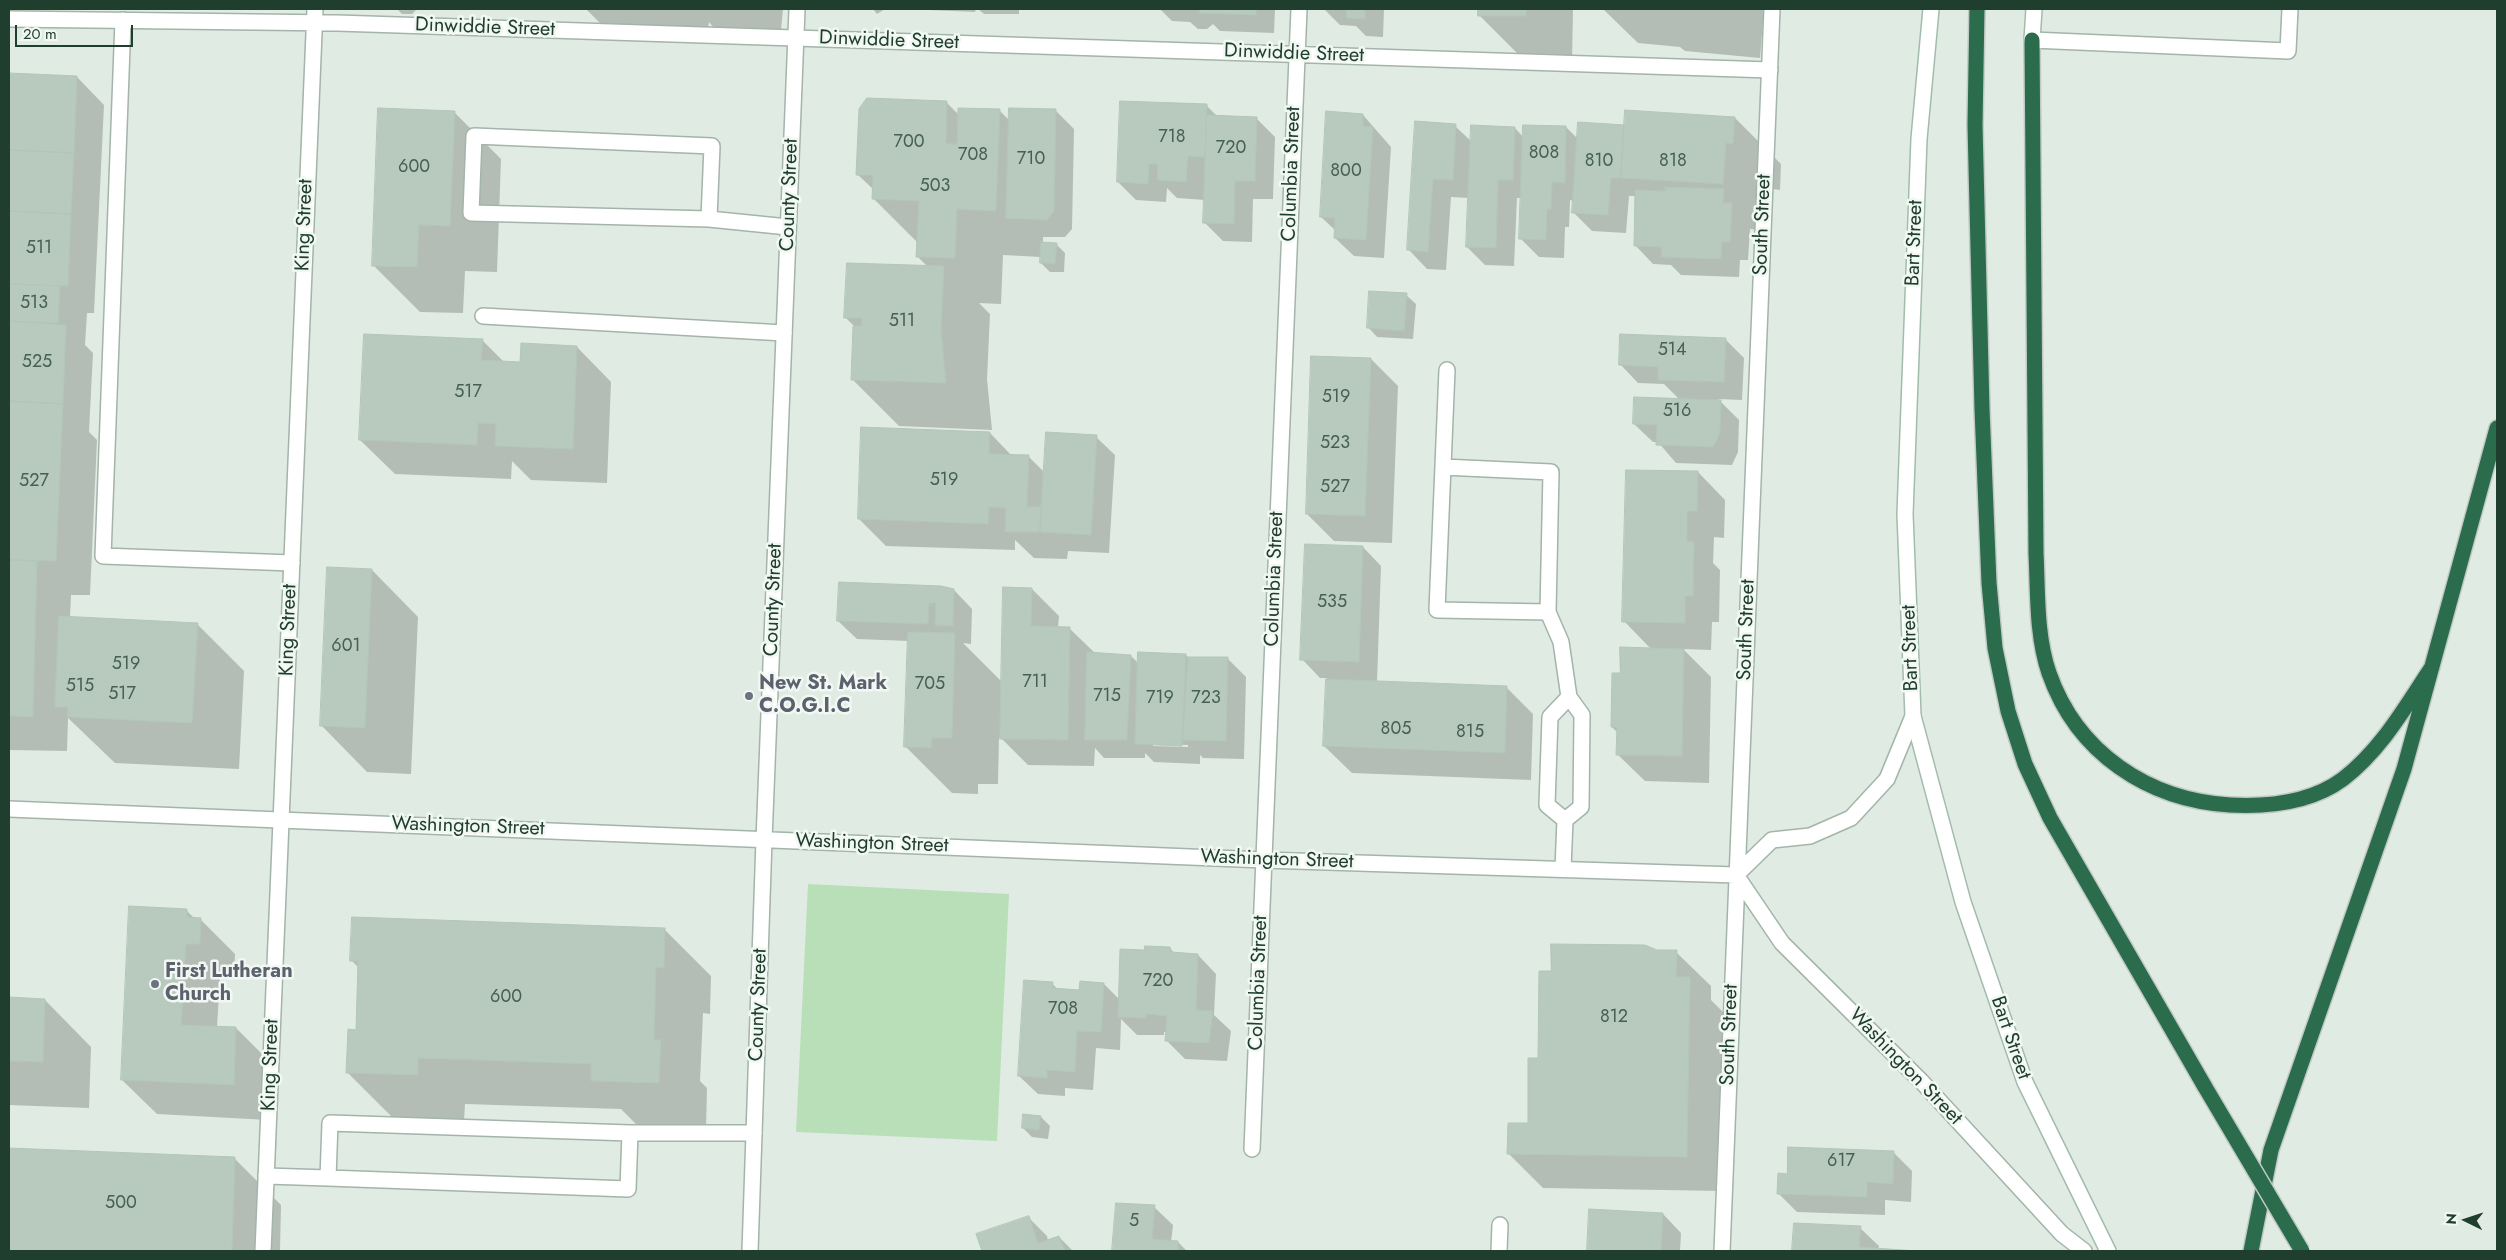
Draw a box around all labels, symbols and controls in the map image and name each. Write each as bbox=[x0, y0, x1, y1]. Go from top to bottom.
street label: Dinwiddie Street bbox=[415, 14, 555, 42]
scale bar bbox=[18, 15, 135, 47]
text: 20 m bbox=[23, 23, 57, 45]
street label: Dinwiddie Street bbox=[819, 27, 959, 55]
street label: Dinwiddie Street bbox=[1224, 40, 1364, 68]
street label: Columbia Street bbox=[1278, 106, 1306, 242]
house number: 718 bbox=[1158, 127, 1186, 149]
house number: 700 bbox=[893, 132, 925, 154]
street label: County Street bbox=[776, 138, 804, 252]
house number: 720 bbox=[1216, 138, 1246, 160]
house number: 808 bbox=[1529, 143, 1559, 165]
house number: 708 bbox=[958, 145, 988, 167]
house number: 710 bbox=[1017, 149, 1045, 171]
house number: 810 bbox=[1585, 151, 1613, 173]
house number: 818 bbox=[1659, 151, 1687, 173]
house number: 600 bbox=[398, 157, 430, 179]
house number: 800 bbox=[1330, 161, 1362, 183]
street label: South Street bbox=[1749, 174, 1777, 276]
house number: 503 bbox=[920, 176, 950, 198]
street label: King Street bbox=[291, 179, 319, 271]
street label: Bart Street bbox=[1902, 200, 1928, 286]
house number: 511 bbox=[26, 238, 52, 260]
house number: 513 bbox=[20, 293, 48, 315]
house number: 511 bbox=[889, 311, 915, 333]
house number: 514 bbox=[1658, 340, 1686, 362]
house number: 525 bbox=[22, 352, 52, 374]
house number: 517 bbox=[454, 382, 482, 404]
house number: 519 bbox=[1322, 387, 1350, 409]
house number: 516 bbox=[1663, 401, 1691, 423]
house number: 523 bbox=[1320, 433, 1350, 455]
house number: 519 bbox=[930, 470, 958, 492]
house number: 527 bbox=[19, 471, 49, 493]
house number: 527 bbox=[1320, 477, 1350, 499]
street label: Columbia Street bbox=[1261, 511, 1289, 647]
street label: County Street bbox=[760, 543, 788, 657]
street label: South Street bbox=[1733, 579, 1761, 681]
street label: King Street bbox=[275, 584, 303, 676]
house number: 535 bbox=[1317, 592, 1347, 614]
street label: Bart Street bbox=[1898, 605, 1924, 691]
house number: 601 bbox=[331, 636, 361, 658]
house number: 519 bbox=[112, 654, 140, 676]
place label: New St. Mark C.O.G.I.C bbox=[759, 672, 887, 719]
house number: 711 bbox=[1022, 672, 1048, 694]
house number: 705 bbox=[915, 674, 945, 696]
house number: 515 bbox=[66, 676, 94, 698]
house number: 517 bbox=[108, 684, 136, 706]
house number: 715 bbox=[1093, 686, 1121, 708]
house number: 719 bbox=[1146, 688, 1174, 710]
house number: 723 bbox=[1191, 688, 1221, 710]
marker: New St. Mark C.O.G.I.C bbox=[743, 690, 755, 702]
house number: 805 bbox=[1381, 719, 1411, 741]
house number: 815 bbox=[1456, 722, 1484, 744]
street label: Washington Street bbox=[391, 812, 545, 842]
street label: Washington Street bbox=[795, 829, 949, 859]
street label: Washington Street bbox=[1200, 845, 1354, 875]
street label: Columbia Street bbox=[1245, 915, 1273, 1051]
street label: County Street bbox=[745, 948, 773, 1062]
place label: First Lutheran Church bbox=[165, 960, 293, 1007]
house number: 720 bbox=[1143, 971, 1173, 993]
marker: First Lutheran Church bbox=[149, 978, 161, 990]
street label: South Street bbox=[1716, 984, 1744, 1086]
house number: 600 bbox=[490, 987, 522, 1009]
street label: Bart Street bbox=[1985, 993, 2035, 1083]
house number: 708 bbox=[1048, 999, 1078, 1021]
street label: Washington Street bbox=[1843, 1004, 1967, 1130]
house number: 812 bbox=[1600, 1007, 1628, 1029]
street label: King Street bbox=[257, 1019, 285, 1111]
house number: 617 bbox=[1827, 1151, 1855, 1173]
house number: 500 bbox=[105, 1193, 137, 1215]
north arrow bbox=[2441, 1195, 2491, 1245]
house number: 5 bbox=[1129, 1211, 1139, 1233]
text: N bbox=[2441, 1213, 2461, 1225]

